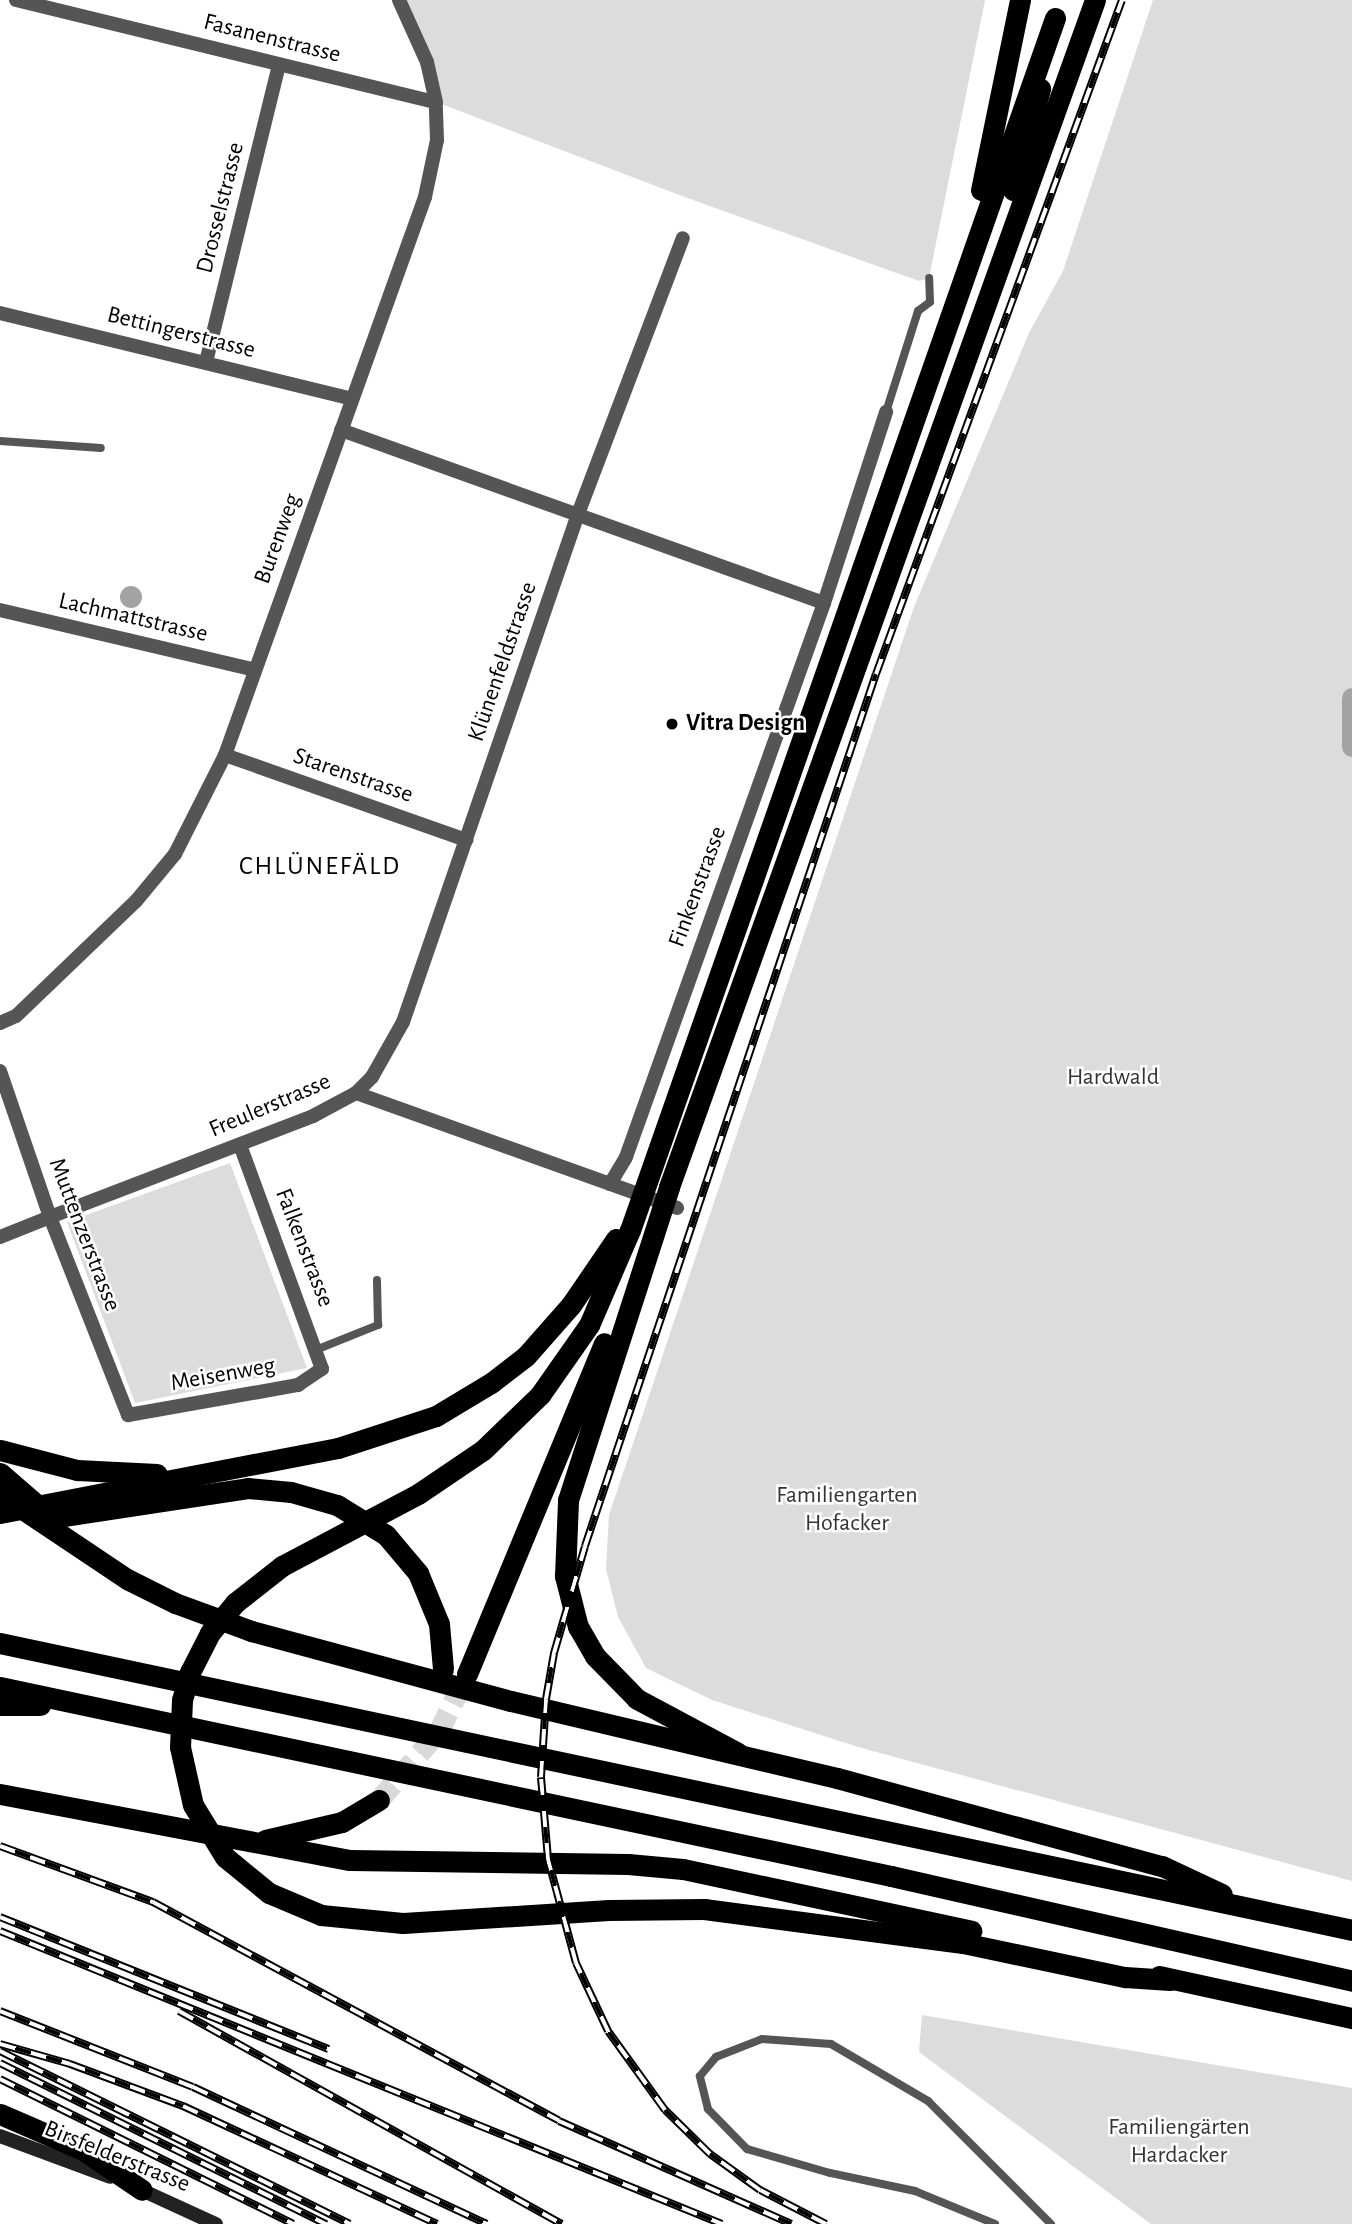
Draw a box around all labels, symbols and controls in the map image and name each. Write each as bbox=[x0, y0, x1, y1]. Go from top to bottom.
street label: Fasanenstrasse bbox=[200, 8, 344, 70]
street label: Drosselstrasse bbox=[191, 140, 251, 276]
street label: Bettingerstrasse bbox=[104, 301, 258, 365]
street label: Burenweg bbox=[248, 490, 308, 588]
street label: Klünenfeldstrasse bbox=[462, 578, 544, 746]
street label: Lachmattstrasse bbox=[56, 587, 210, 649]
place label: Vitra Design bbox=[686, 710, 805, 738]
marker: Vitra Design bbox=[664, 716, 680, 732]
street label: Starenstrasse bbox=[289, 742, 417, 810]
street label: Finkenstrasse bbox=[663, 823, 733, 951]
district label: CHLÜNEFÄLD bbox=[240, 851, 400, 883]
park label: Hardwald bbox=[1067, 1064, 1159, 1092]
street label: Freulerstrasse bbox=[205, 1067, 335, 1145]
street label: Muttenzerstrasse bbox=[42, 1154, 126, 1316]
street label: Falkenstrasse bbox=[268, 1185, 340, 1311]
street label: Meisenweg bbox=[169, 1352, 277, 1398]
park label: Familiengarten Hofacker bbox=[776, 1482, 918, 1538]
park label: Familiengärten Hardacker bbox=[1108, 2114, 1250, 2170]
street label: Birsfelderstrasse bbox=[40, 2115, 194, 2199]

